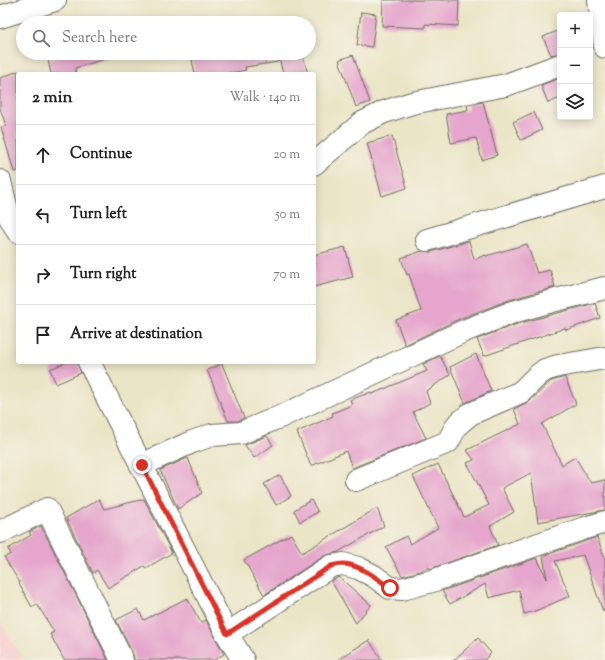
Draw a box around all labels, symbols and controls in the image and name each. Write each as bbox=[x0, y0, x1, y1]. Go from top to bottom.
map controls bbox=[557, 12, 593, 120]
button: + bbox=[557, 12, 593, 48]
search box bbox=[16, 16, 316, 60]
icon: search bbox=[30, 27, 52, 49]
text: Search here bbox=[62, 28, 137, 49]
button: − bbox=[557, 48, 593, 84]
button: layers bbox=[557, 84, 593, 120]
text: 2 min bbox=[32, 86, 73, 110]
text: Walk · 140 m bbox=[229, 89, 300, 107]
icon: ahead bbox=[32, 144, 54, 166]
text: Continue bbox=[70, 144, 132, 165]
text: 20 m bbox=[274, 146, 300, 164]
icon: left bbox=[32, 204, 54, 226]
text: Turn left bbox=[70, 204, 127, 225]
text: 50 m bbox=[275, 206, 300, 224]
icon: right bbox=[32, 264, 54, 286]
text: Turn right bbox=[70, 264, 136, 285]
text: 70 m bbox=[273, 266, 300, 284]
icon: arrive bbox=[32, 324, 54, 346]
text: Arrive at destination bbox=[70, 324, 203, 345]
route end bbox=[133, 456, 151, 474]
route start bbox=[381, 579, 399, 597]

